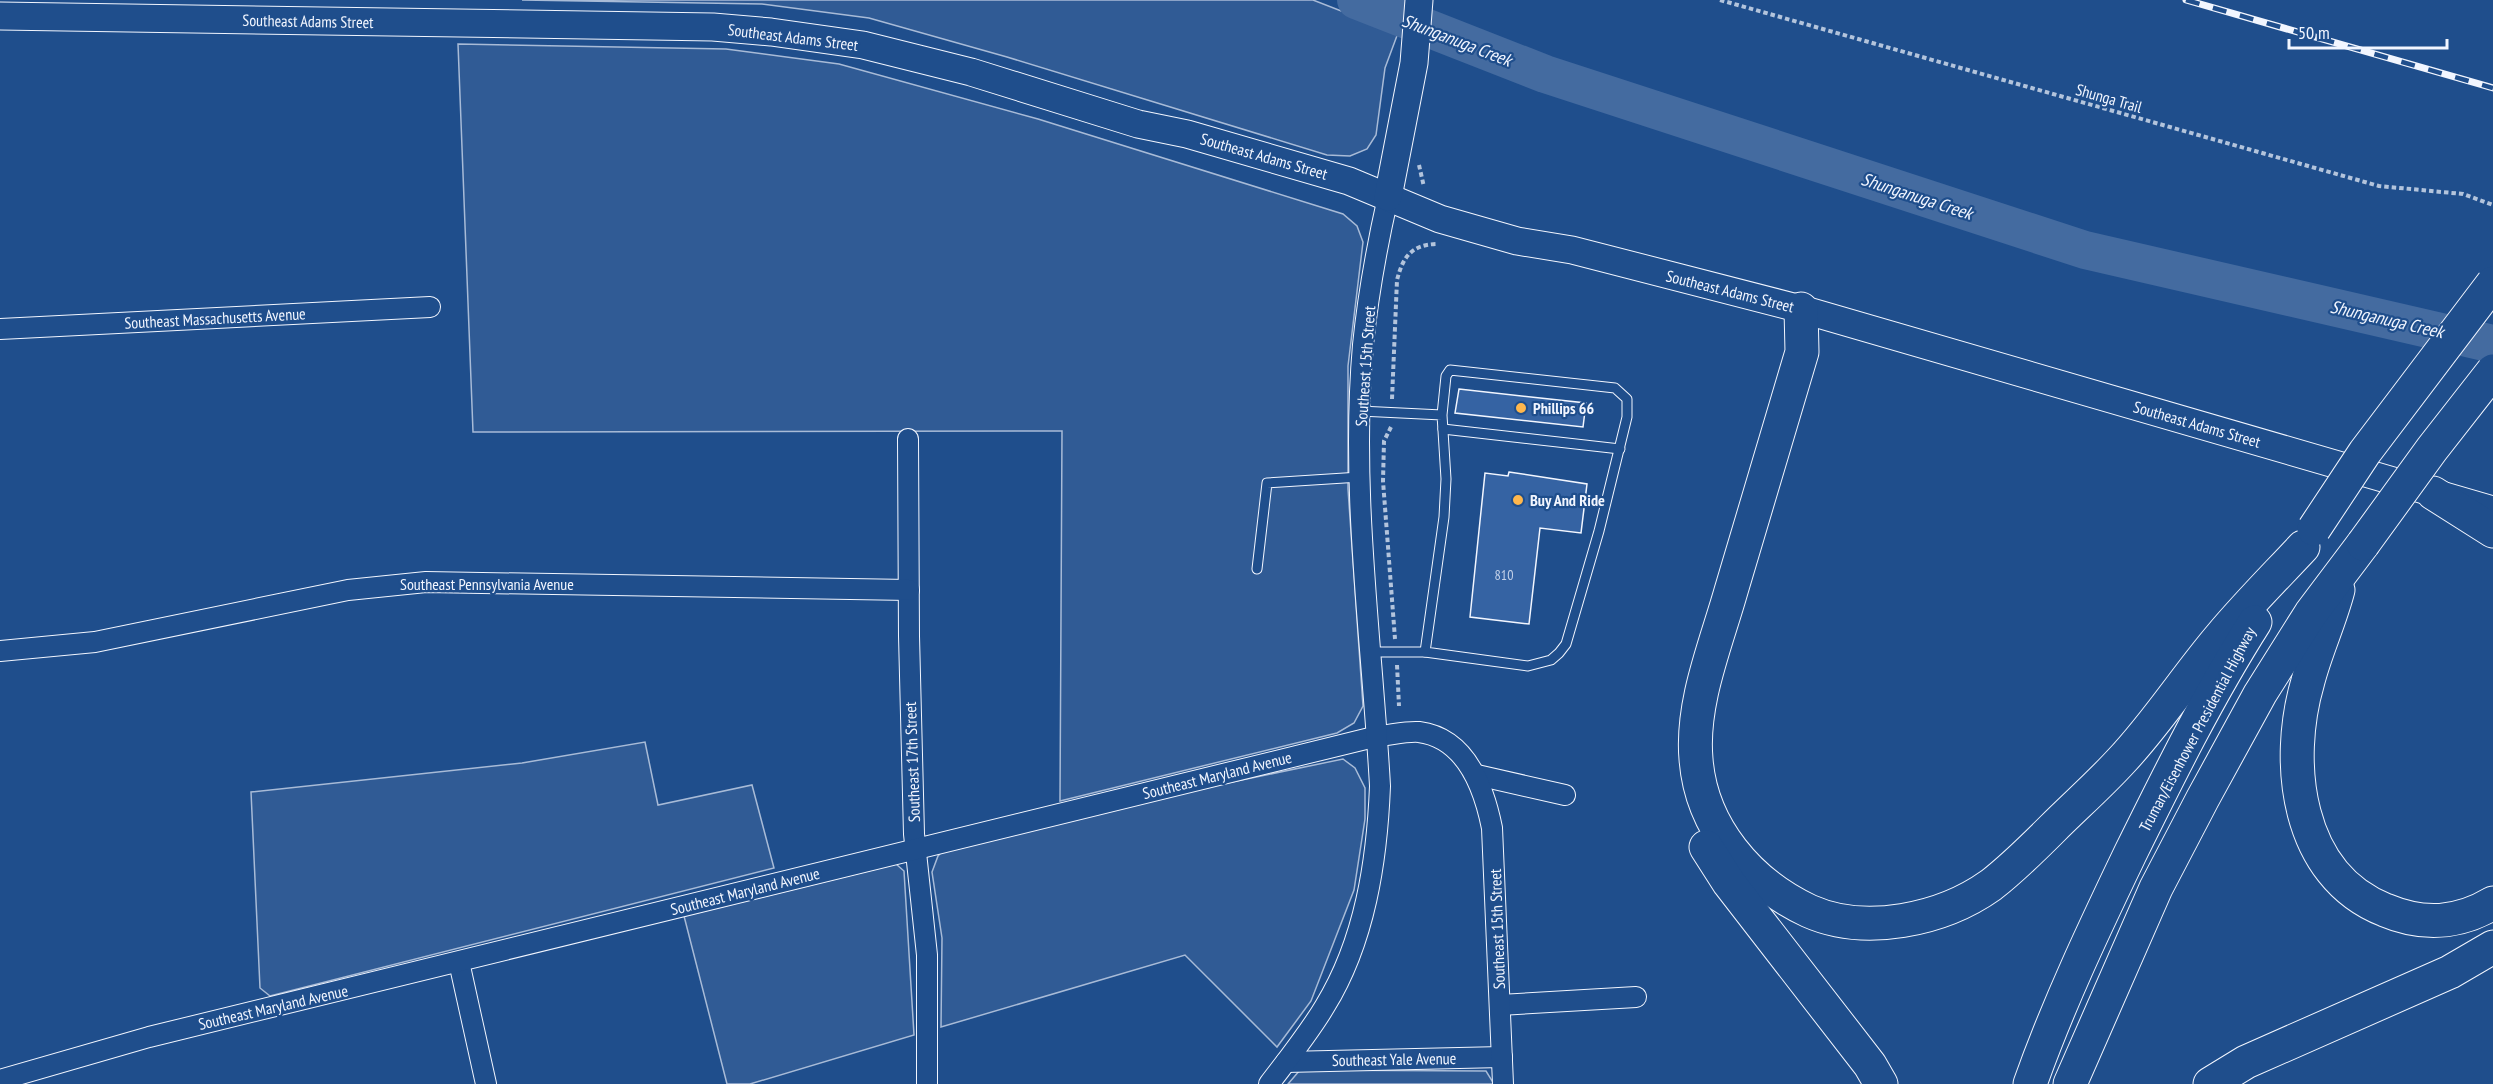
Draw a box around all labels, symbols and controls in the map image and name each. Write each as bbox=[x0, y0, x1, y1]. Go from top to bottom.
water label: Shunganuga Creek bbox=[1399, 9, 1517, 72]
street label: Southeast Adams Street bbox=[242, 10, 374, 32]
scale bar bbox=[2289, 12, 2446, 50]
street label: Southeast Adams Street bbox=[727, 19, 860, 55]
text: 50 m bbox=[2298, 21, 2330, 44]
street label: Shunga Trail bbox=[2074, 79, 2145, 117]
street label: Southeast Adams Street bbox=[1198, 128, 1330, 184]
water label: Shunganuga Creek bbox=[1859, 167, 1977, 225]
street label: Southeast Adams Street bbox=[1664, 265, 1797, 317]
water label: Shunganuga Creek bbox=[2328, 295, 2448, 344]
street label: Southeast Massachusetts Avenue bbox=[124, 303, 306, 333]
street label: Southeast 15th Street bbox=[1351, 305, 1379, 427]
street label: Southeast Adams Street bbox=[2131, 396, 2263, 452]
place label: Phillips 66 bbox=[1533, 398, 1594, 418]
marker: Phillips 66 bbox=[1514, 401, 1528, 415]
place label: Buy And Ride bbox=[1530, 490, 1605, 510]
marker: Buy And Ride bbox=[1511, 493, 1525, 507]
house number: 810 bbox=[1495, 566, 1513, 584]
street label: Southeast Pennsylvania Avenue bbox=[400, 574, 574, 594]
street label: Truman/Eisenhower Presidential Highway bbox=[2134, 623, 2260, 835]
street label: Southeast 17th Street bbox=[900, 701, 924, 823]
street label: Southeast Maryland Avenue bbox=[1140, 747, 1294, 803]
street label: Southeast Maryland Avenue bbox=[668, 863, 822, 919]
street label: Southeast 15th Street bbox=[1485, 868, 1509, 990]
street label: Southeast Maryland Avenue bbox=[196, 980, 350, 1034]
street label: Southeast Yale Avenue bbox=[1332, 1048, 1456, 1070]

